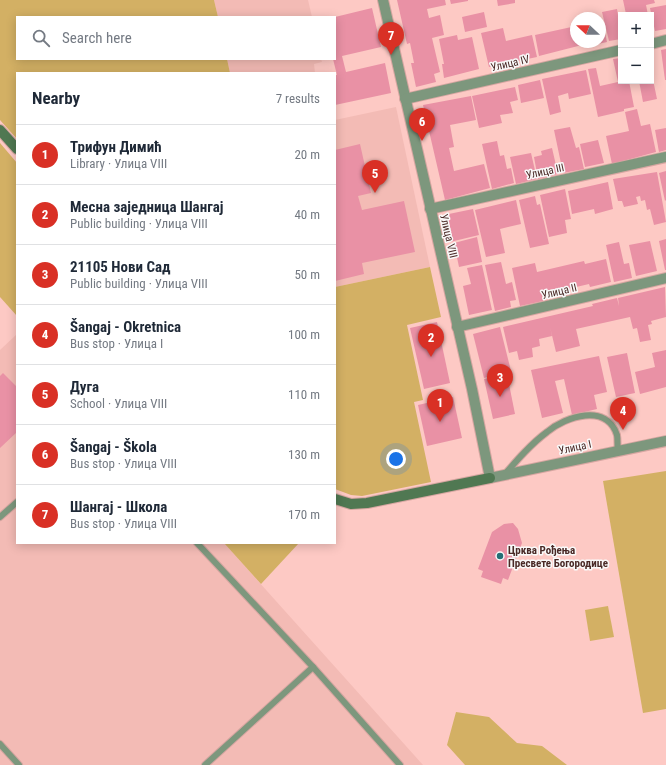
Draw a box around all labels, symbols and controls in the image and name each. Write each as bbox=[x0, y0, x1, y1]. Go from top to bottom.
north arrow bbox=[570, 12, 606, 48]
map controls bbox=[618, 12, 654, 84]
button: + bbox=[618, 12, 654, 48]
search box bbox=[16, 16, 336, 60]
pin: 7 bbox=[378, 22, 404, 55]
icon: search bbox=[30, 27, 52, 49]
text: Search here bbox=[62, 29, 132, 47]
button: − bbox=[618, 48, 654, 84]
street label: Улица IV bbox=[489, 53, 531, 74]
text: Nearby bbox=[32, 88, 80, 108]
text: 7 results bbox=[276, 91, 320, 106]
pin: 6 bbox=[409, 108, 435, 141]
text: Трифун Димић bbox=[70, 138, 162, 156]
text: 1 bbox=[42, 147, 48, 162]
text: 20 m bbox=[294, 147, 320, 162]
text: Library · Улица VIII bbox=[70, 156, 167, 171]
pin: 5 bbox=[362, 160, 388, 193]
street label: Улица III bbox=[525, 161, 565, 182]
text: Месна заједница Шангај bbox=[70, 198, 224, 216]
text: 2 bbox=[42, 207, 48, 222]
text: 40 m bbox=[294, 207, 320, 222]
street label: Улица VIII bbox=[437, 213, 460, 259]
text: Public building · Улица VIII bbox=[70, 216, 208, 231]
text: 21105 Нови Сад bbox=[70, 258, 171, 276]
text: 3 bbox=[42, 267, 48, 282]
text: 50 m bbox=[294, 267, 320, 282]
text: Public building · Улица VIII bbox=[70, 276, 208, 291]
street label: Улица II bbox=[540, 281, 578, 302]
text: Šangaj - Okretnica bbox=[70, 318, 181, 336]
pin: 2 bbox=[418, 324, 444, 357]
text: 4 bbox=[42, 327, 48, 342]
text: 100 m bbox=[288, 327, 320, 342]
text: Bus stop · Улица I bbox=[70, 336, 163, 351]
pin: 3 bbox=[487, 364, 513, 397]
text: Дуга bbox=[70, 378, 99, 396]
text: 5 bbox=[42, 387, 48, 402]
text: 110 m bbox=[288, 387, 320, 402]
pin: 1 bbox=[427, 389, 453, 422]
text: School · Улица VIII bbox=[70, 396, 167, 411]
pin: 4 bbox=[610, 397, 636, 430]
text: Šangaj - Škola bbox=[70, 438, 157, 456]
street label: Улица I bbox=[558, 438, 593, 457]
text: 6 bbox=[42, 447, 48, 462]
text: 130 m bbox=[288, 447, 320, 462]
your location bbox=[386, 449, 406, 469]
text: Bus stop · Улица VIII bbox=[70, 456, 177, 471]
text: Шангај - Школа bbox=[70, 498, 167, 516]
text: 7 bbox=[42, 507, 48, 522]
text: 170 m bbox=[288, 507, 320, 522]
text: Bus stop · Улица VIII bbox=[70, 516, 177, 531]
place label: Црква Рођења Пресвете Богородице bbox=[508, 544, 608, 570]
marker: Црква Рођења Пресвете Богородице bbox=[495, 551, 505, 561]

